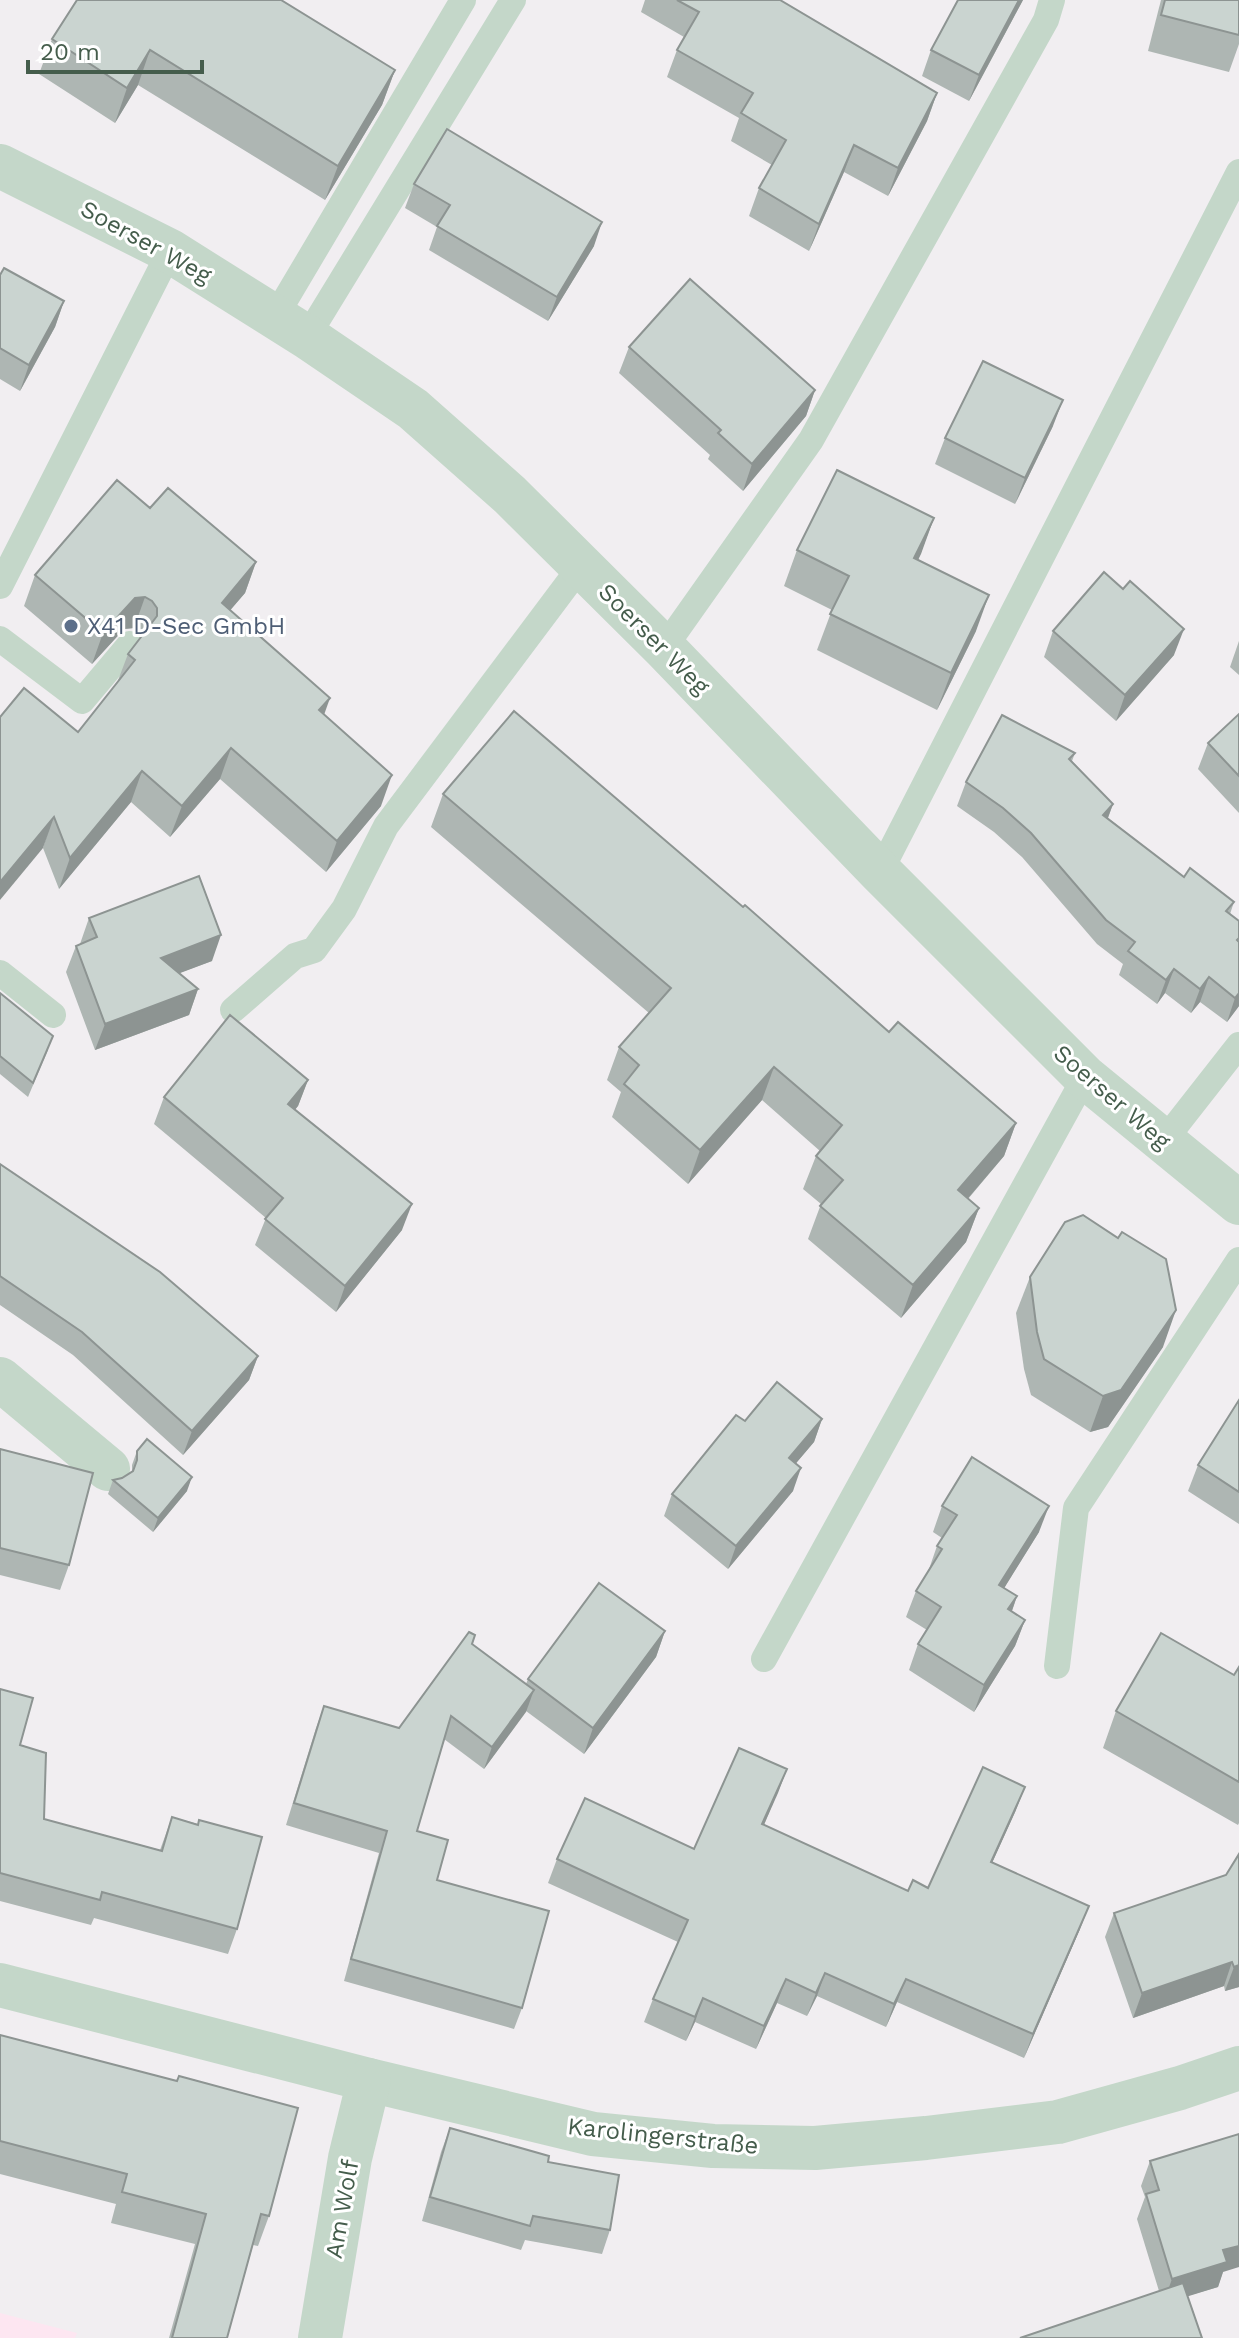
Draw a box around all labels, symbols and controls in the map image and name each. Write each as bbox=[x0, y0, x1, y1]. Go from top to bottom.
scale bar bbox=[28, 24, 202, 74]
text: 20 m bbox=[40, 38, 100, 66]
street label: Soerser Weg bbox=[76, 195, 216, 290]
street label: Soerser Weg bbox=[593, 578, 715, 700]
place label: X41 D-Sec GmbH bbox=[87, 612, 285, 640]
marker: X41 D-Sec GmbH bbox=[62, 617, 80, 635]
street label: Soerser Weg bbox=[1048, 1039, 1176, 1155]
street label: Karolingerstraße bbox=[566, 2112, 760, 2160]
street label: Am Wolf bbox=[320, 2157, 365, 2261]

